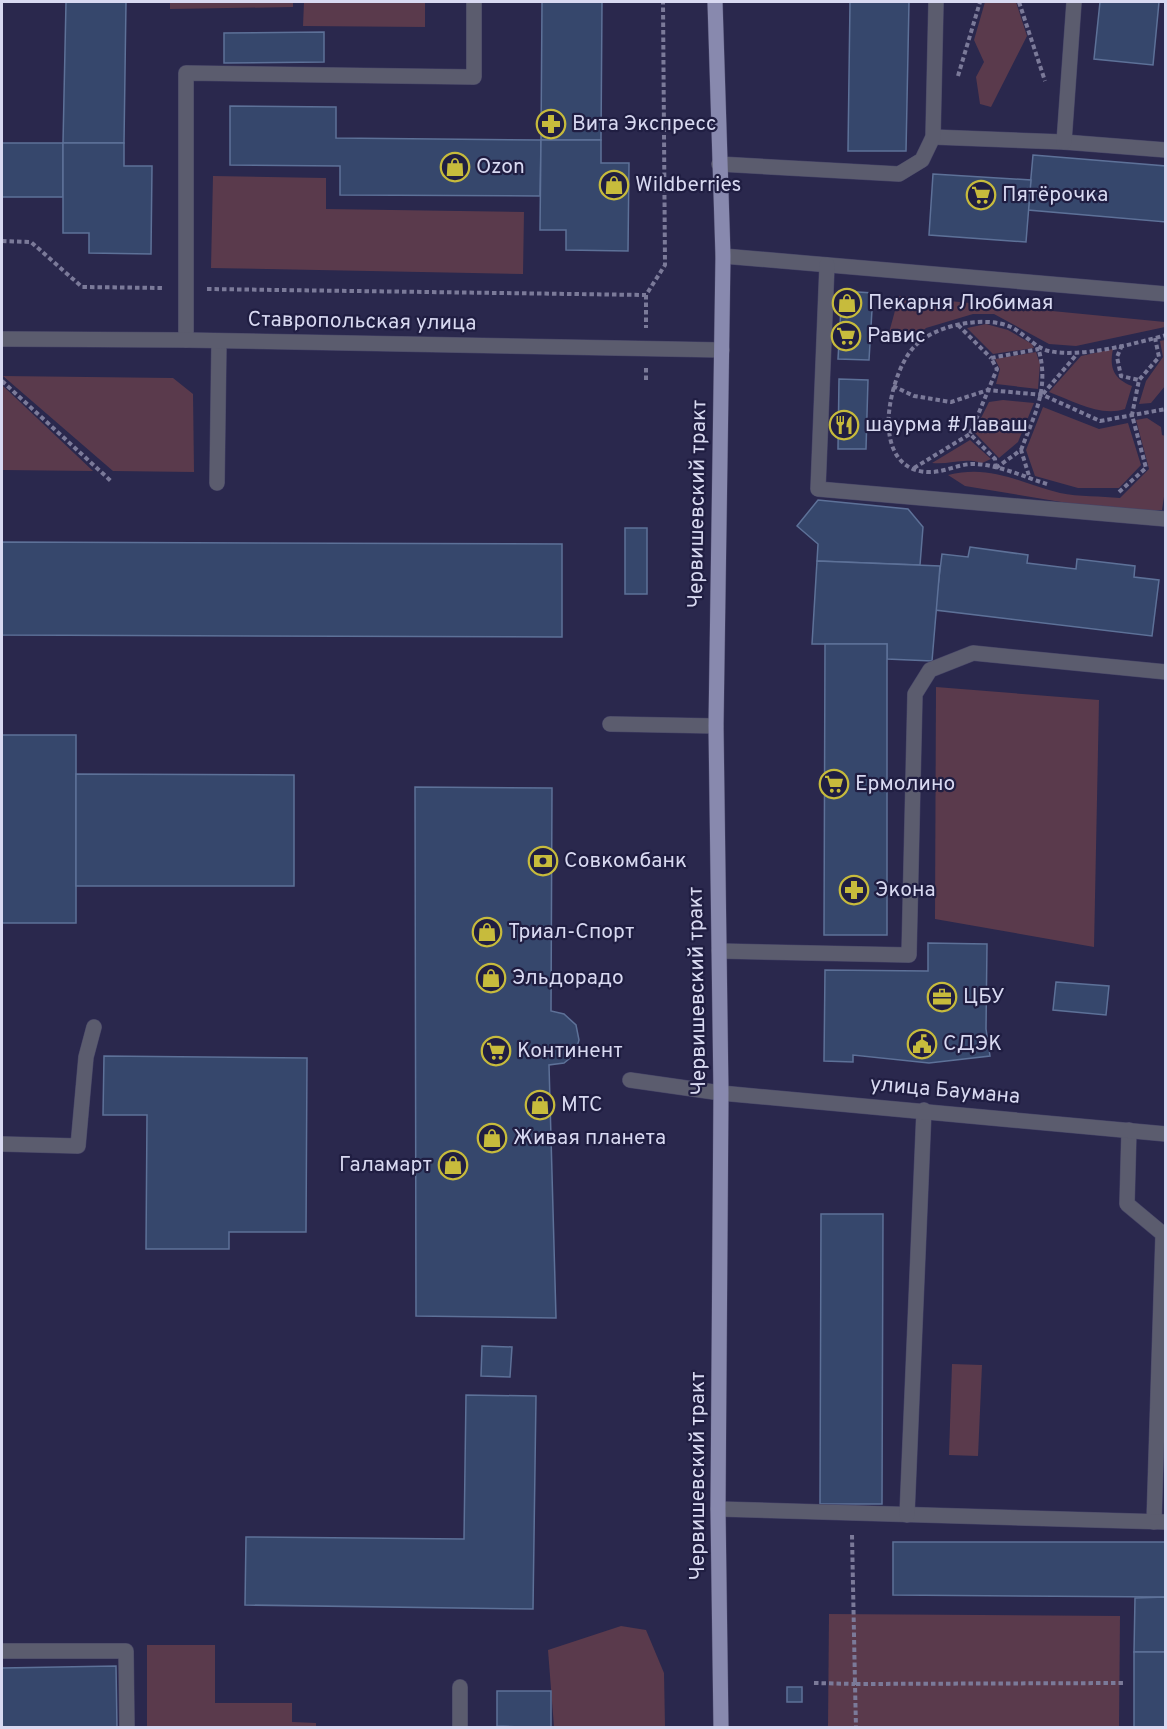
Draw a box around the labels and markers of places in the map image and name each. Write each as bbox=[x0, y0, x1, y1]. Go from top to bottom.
pharmacy icon: Вита Экспресс bbox=[535, 108, 567, 140]
place label: Вита Экспресс bbox=[572, 111, 717, 138]
shop icon: Ozon bbox=[439, 151, 471, 183]
place label: Ozon bbox=[476, 154, 525, 181]
shop icon: Wildberries bbox=[598, 169, 630, 201]
place label: Wildberries bbox=[635, 172, 741, 199]
supermarket icon: Пятёрочка bbox=[965, 179, 997, 211]
place label: Пятёрочка bbox=[1002, 182, 1108, 209]
shop icon: Пекарня Любимая bbox=[831, 287, 863, 319]
place label: Пекарня Любимая bbox=[868, 290, 1053, 317]
supermarket icon: Равис bbox=[830, 320, 862, 352]
place label: Равис bbox=[867, 323, 926, 350]
restaurant icon: шаурма #Лаваш bbox=[828, 409, 860, 441]
place label: шаурма #Лаваш bbox=[865, 412, 1028, 439]
supermarket icon: Ермолино bbox=[818, 768, 850, 800]
place label: Ермолино bbox=[855, 771, 955, 798]
bank icon: Совкомбанк bbox=[527, 845, 559, 877]
place label: Совкомбанк bbox=[564, 848, 687, 875]
pharmacy icon: Экона bbox=[838, 874, 870, 906]
place label: Экона bbox=[875, 877, 936, 904]
shop icon: Триал-Спорт bbox=[471, 916, 503, 948]
place label: Триал-Спорт bbox=[508, 919, 635, 946]
shop icon: Эльдорадо bbox=[475, 962, 507, 994]
place label: Эльдорадо bbox=[512, 965, 624, 992]
office icon: ЦБУ bbox=[926, 981, 958, 1013]
place label: ЦБУ bbox=[963, 984, 1005, 1011]
public building icon: СДЭК bbox=[906, 1028, 938, 1060]
place label: СДЭК bbox=[943, 1031, 1002, 1058]
supermarket icon: Континент bbox=[480, 1035, 512, 1067]
place label: Континент bbox=[517, 1038, 623, 1065]
shop icon: МТС bbox=[524, 1089, 556, 1121]
place label: МТС bbox=[561, 1092, 603, 1119]
shop icon: Живая планета bbox=[476, 1122, 508, 1154]
place label: Живая планета bbox=[513, 1125, 666, 1152]
shop icon: Галамарт bbox=[437, 1149, 469, 1181]
place label: Галамарт bbox=[339, 1152, 432, 1179]

